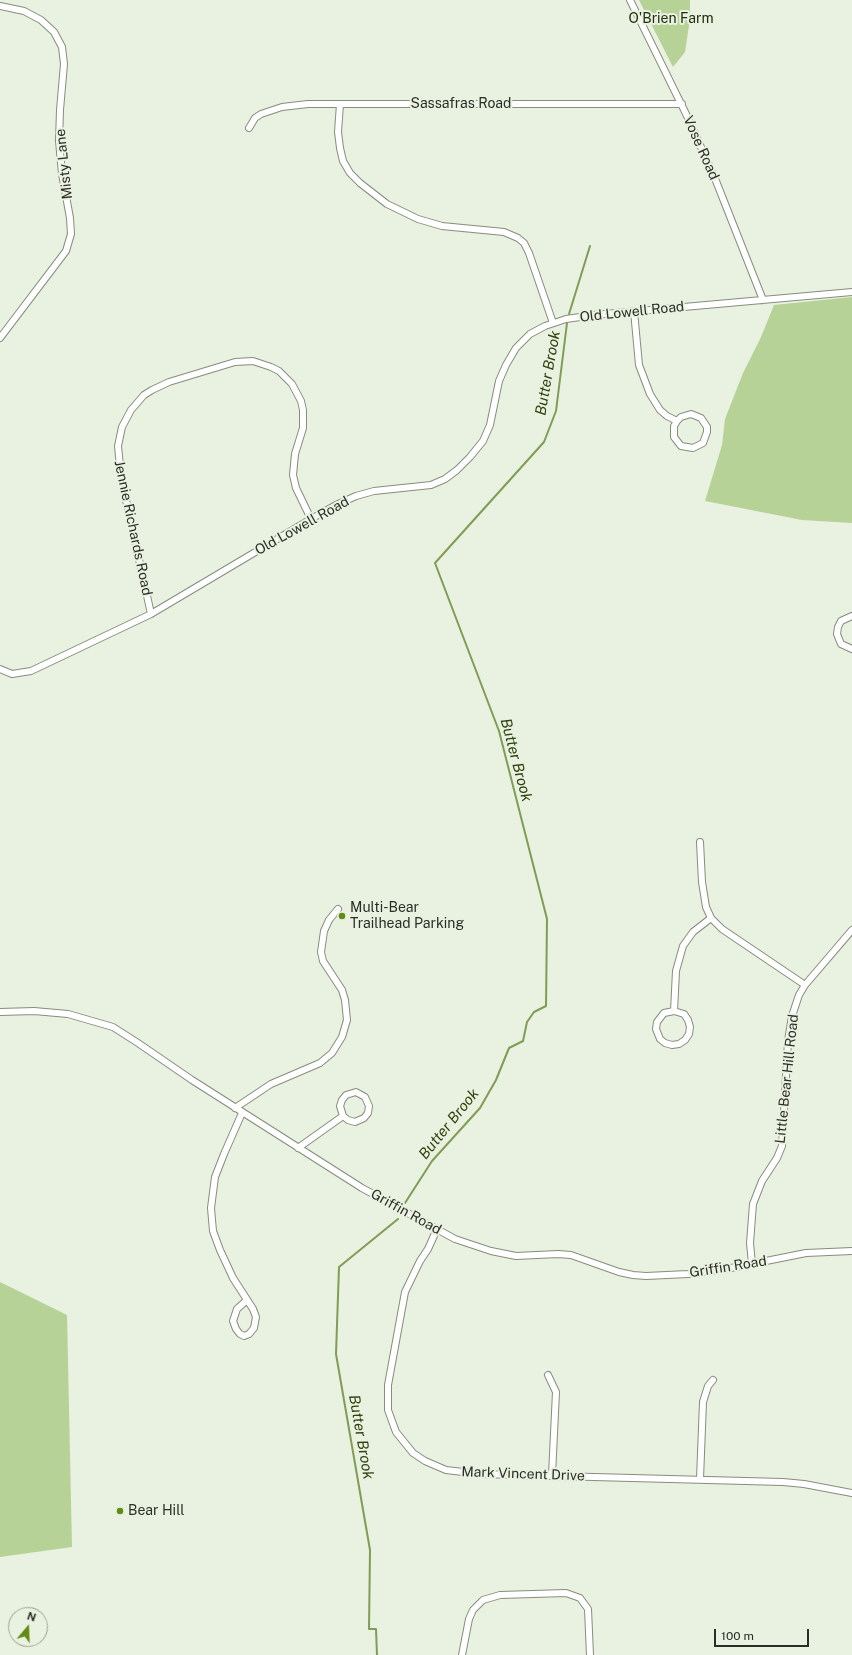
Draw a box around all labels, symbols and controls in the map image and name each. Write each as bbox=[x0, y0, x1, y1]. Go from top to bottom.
park label: O'Brien Farm bbox=[629, 11, 713, 27]
street label: Sassafras Road bbox=[411, 96, 511, 112]
street label: Vose Road bbox=[679, 113, 723, 183]
street label: Misty Lane bbox=[52, 128, 76, 200]
street label: Old Lowell Road bbox=[579, 298, 685, 326]
water label: Butter Brook bbox=[532, 329, 564, 417]
street label: Jennie Richards Road bbox=[110, 459, 156, 597]
street label: Old Lowell Road bbox=[252, 493, 352, 559]
water label: Butter Brook bbox=[496, 716, 536, 804]
place label: Multi-Bear Trailhead Parking bbox=[350, 900, 464, 932]
marker: Multi-Bear Trailhead Parking bbox=[337, 911, 347, 921]
street label: Little Bear Hill Road bbox=[772, 1013, 802, 1145]
water label: Butter Brook bbox=[415, 1085, 483, 1163]
street label: Griffin Road bbox=[368, 1186, 444, 1238]
street label: Griffin Road bbox=[688, 1253, 768, 1281]
water label: Butter Brook bbox=[345, 1393, 377, 1481]
street label: Mark Vincent Drive bbox=[461, 1463, 585, 1485]
place label: Bear Hill bbox=[128, 1503, 184, 1519]
marker: Bear Hill bbox=[115, 1506, 125, 1516]
north arrow bbox=[8, 1607, 48, 1647]
text: N bbox=[26, 1610, 38, 1624]
scale bar bbox=[716, 1621, 811, 1647]
text: 100 m bbox=[721, 1629, 754, 1643]

